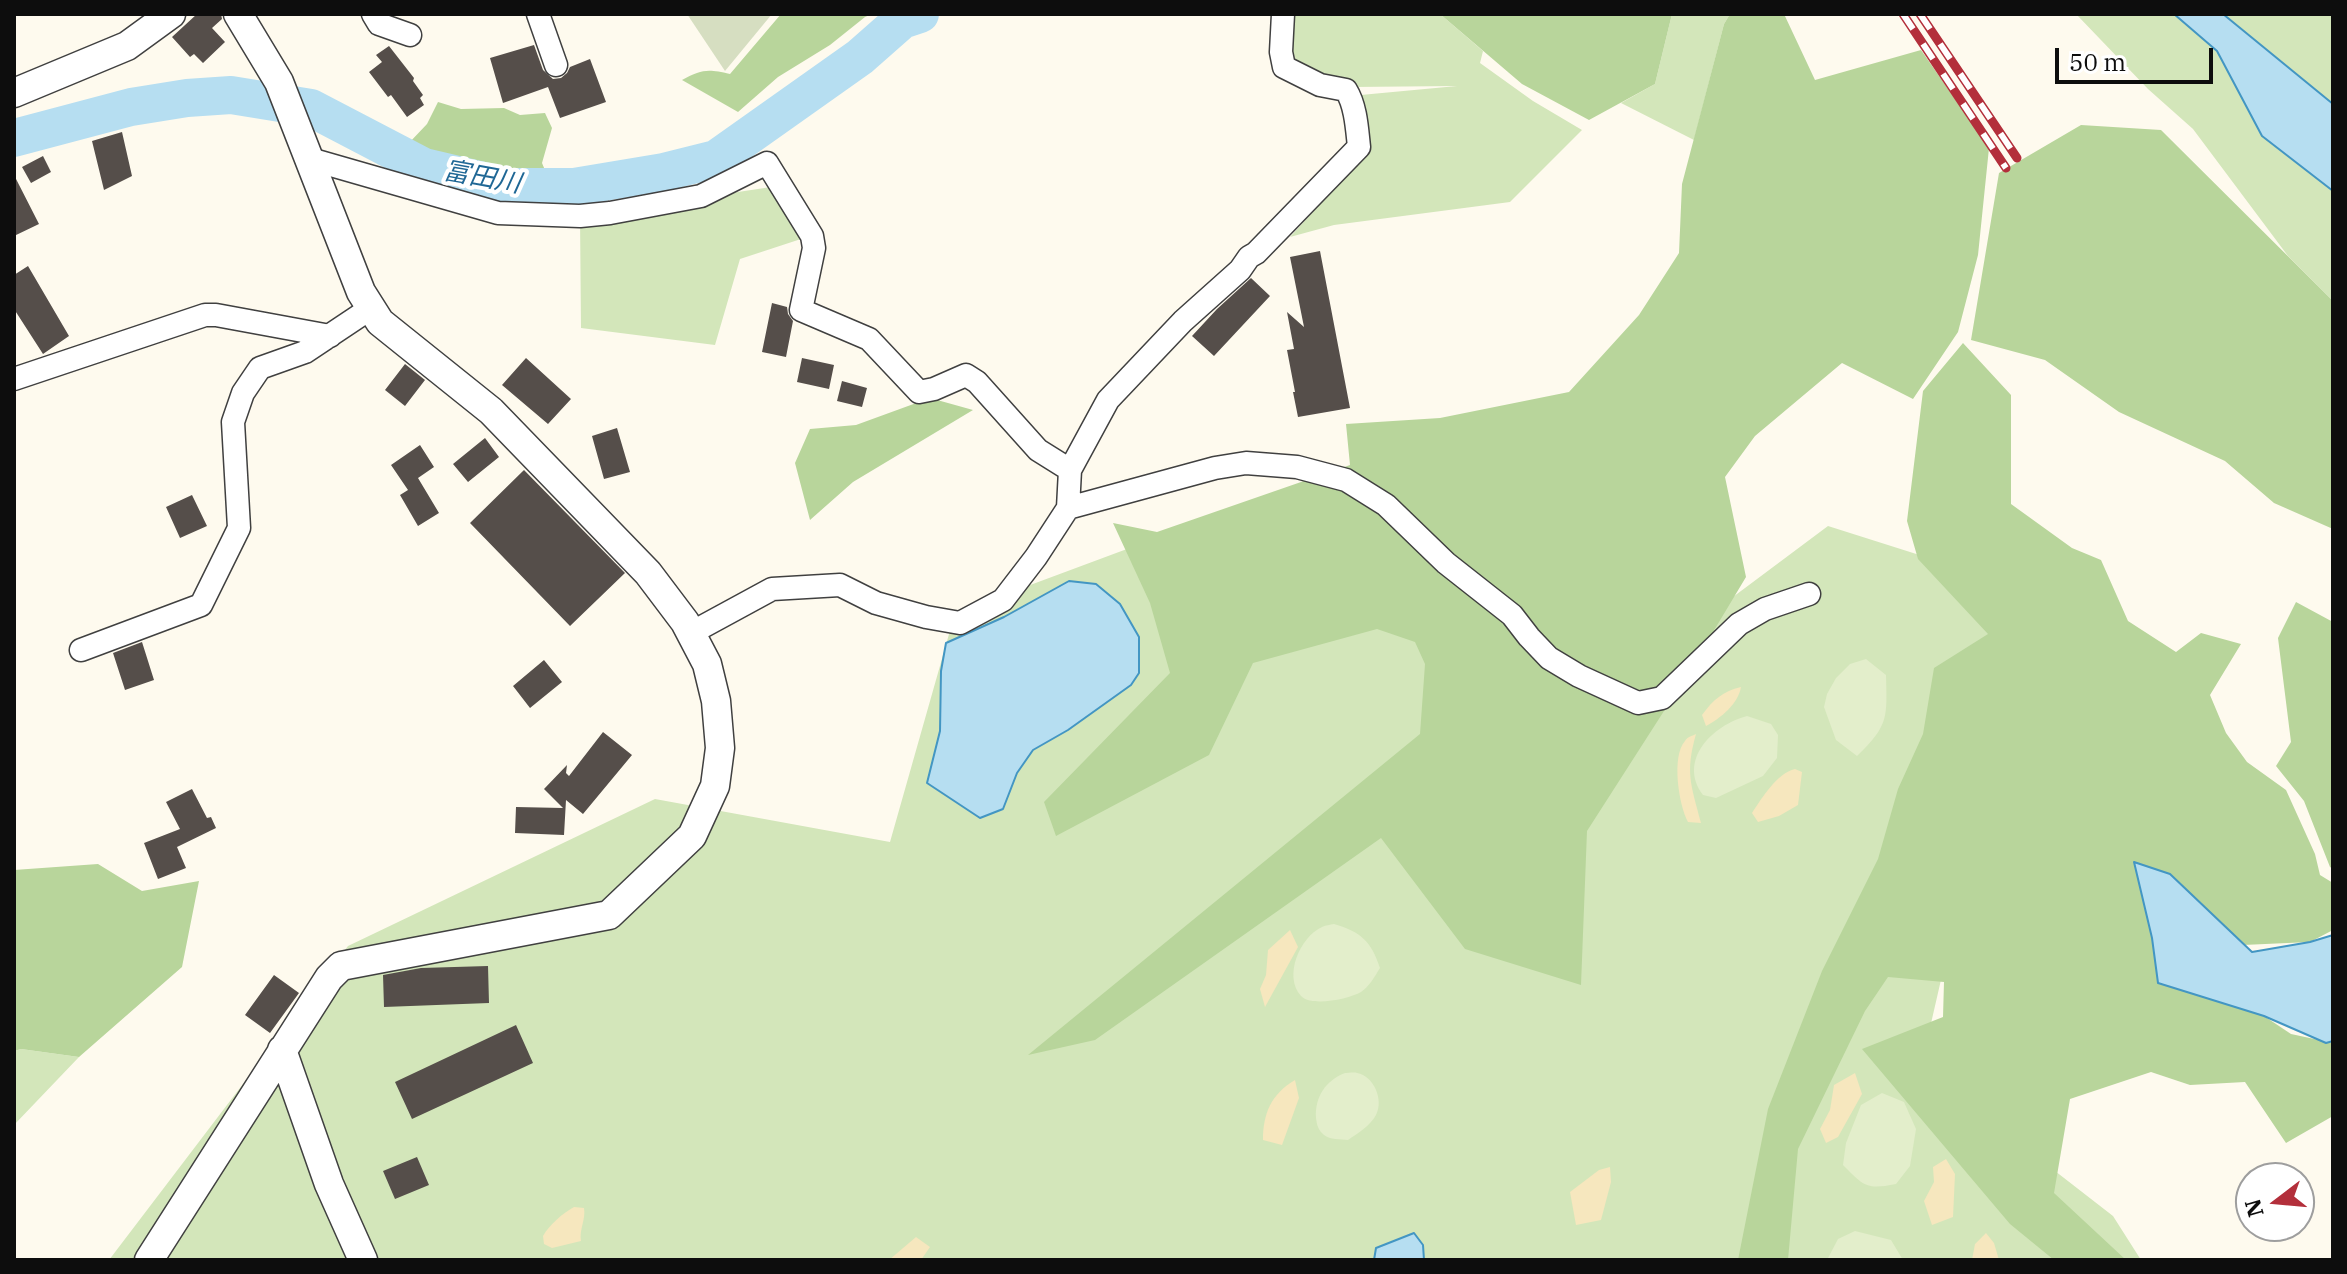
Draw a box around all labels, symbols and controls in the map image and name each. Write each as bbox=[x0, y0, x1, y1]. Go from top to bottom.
scale bar bbox=[2059, 32, 2217, 82]
text: 50 m bbox=[2069, 46, 2126, 78]
water label: 富田川 bbox=[441, 156, 523, 200]
north arrow bbox=[2235, 1162, 2315, 1242]
text: N bbox=[2237, 1196, 2270, 1221]

